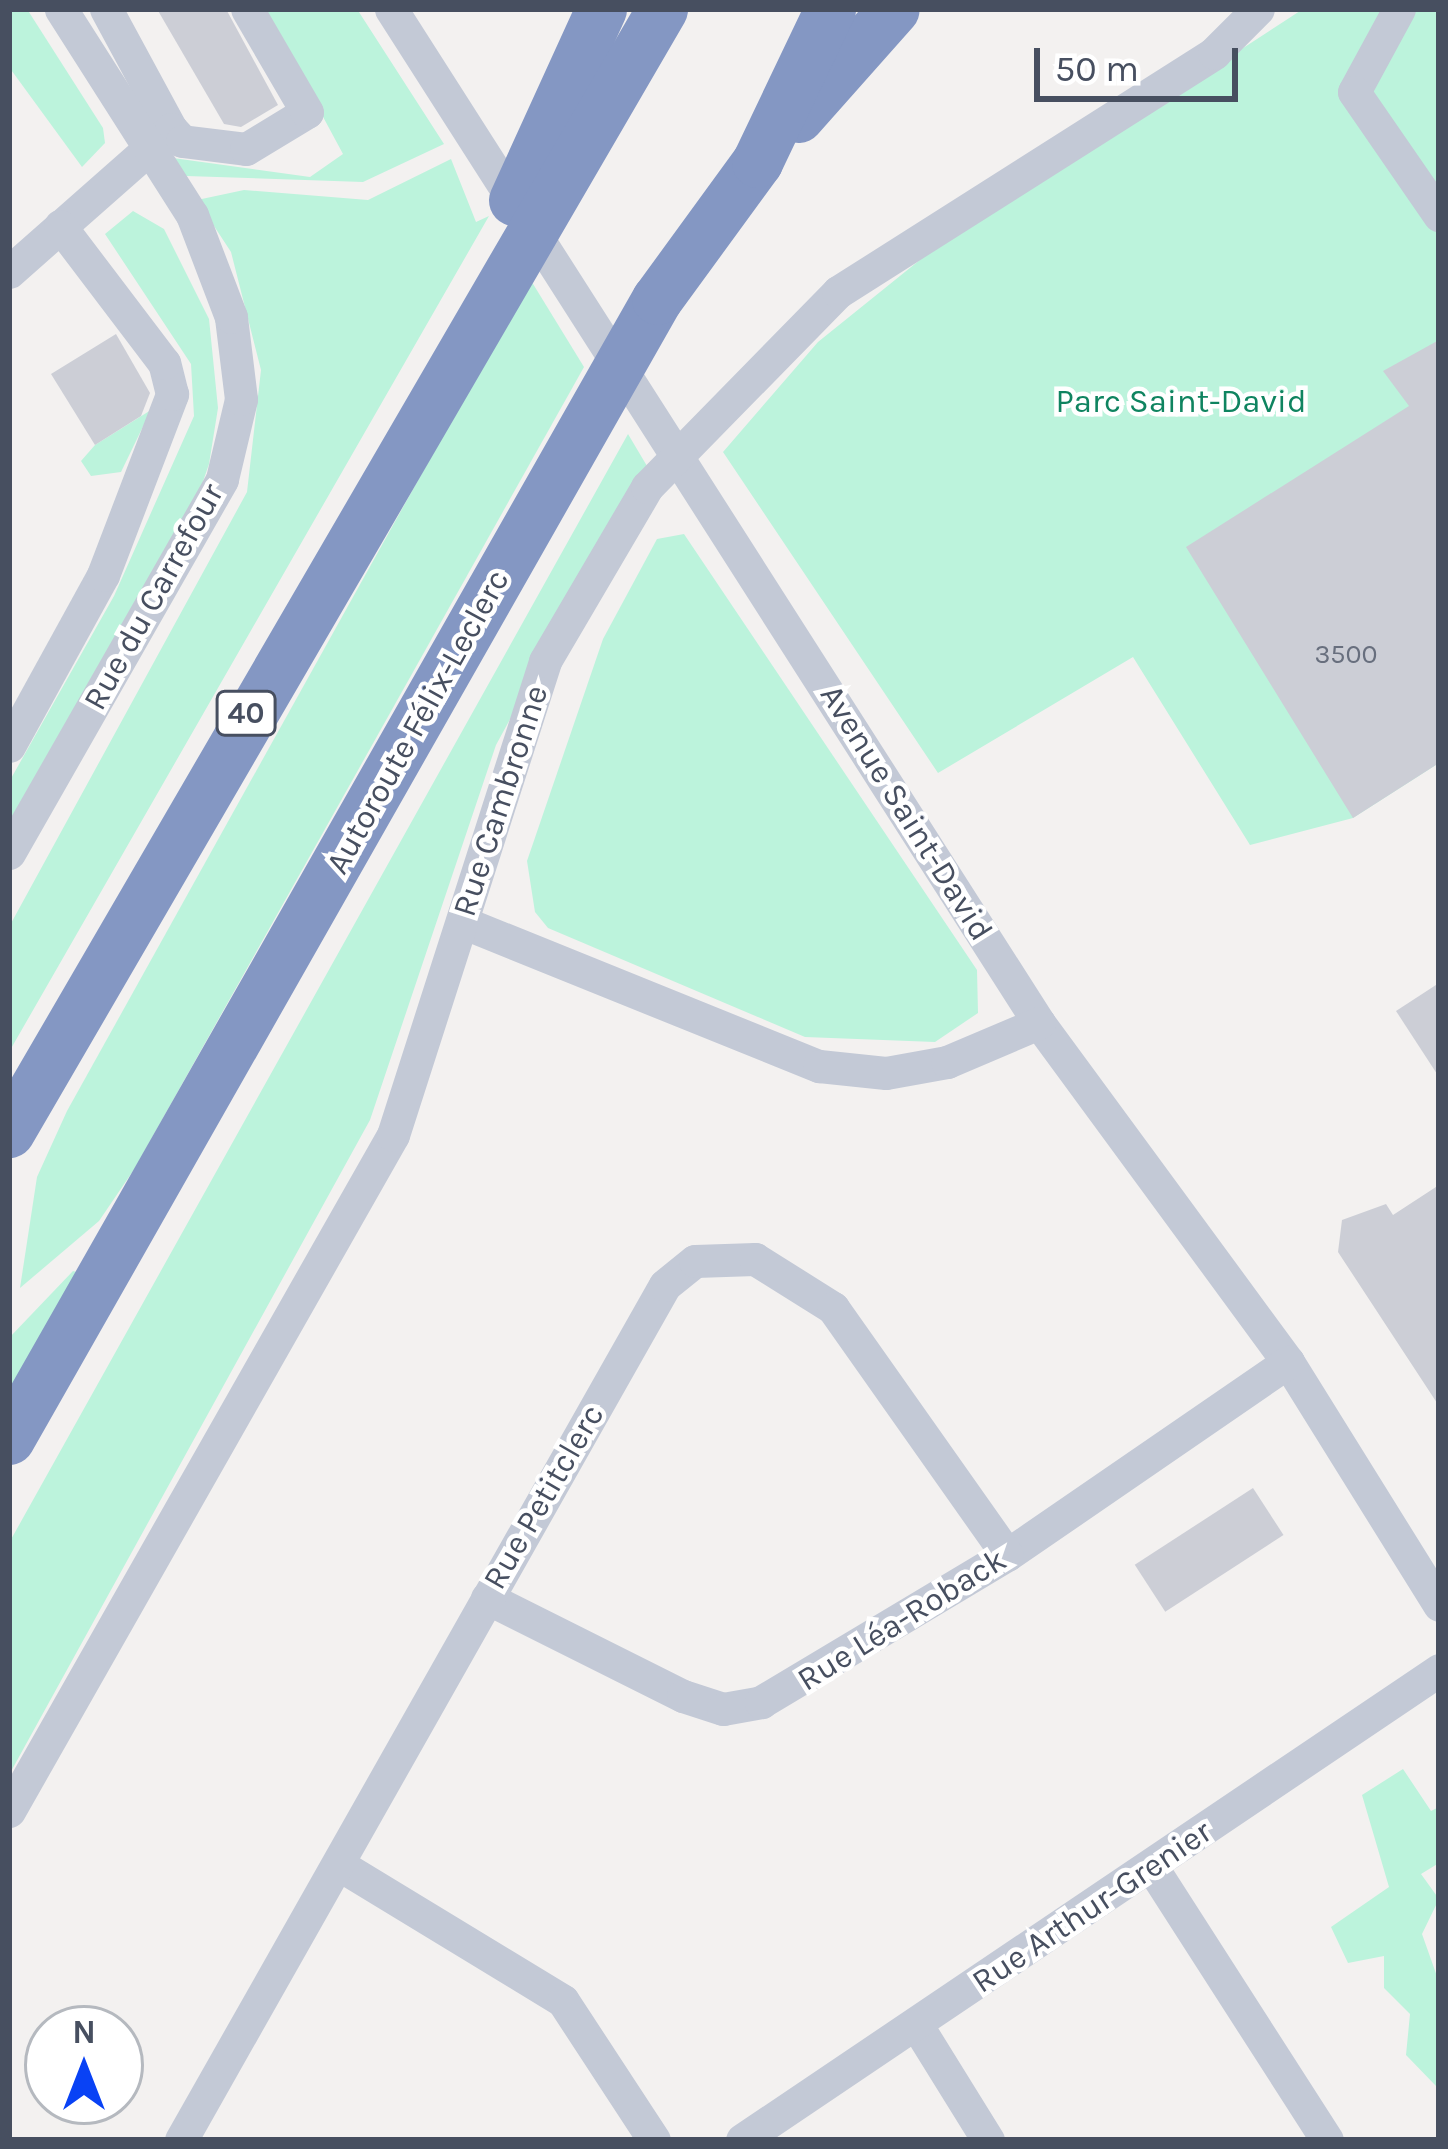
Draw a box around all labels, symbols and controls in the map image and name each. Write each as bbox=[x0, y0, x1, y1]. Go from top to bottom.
scale bar bbox=[1040, 24, 1244, 98]
text: 50 m bbox=[1055, 48, 1139, 90]
park label: Parc Saint-David bbox=[1056, 382, 1306, 422]
street label: Rue du Carrefour bbox=[75, 477, 233, 717]
street label: Autoroute Félix-Leclerc bbox=[318, 563, 518, 881]
house number: 3500 bbox=[1314, 639, 1378, 671]
street label: Avenue Saint-David bbox=[811, 678, 1001, 948]
street label: Rue Cambronne bbox=[445, 680, 557, 922]
road number: 40 bbox=[213, 689, 279, 737]
street label: Rue Petitclerc bbox=[475, 1397, 613, 1597]
street label: Rue Léa-Roback bbox=[790, 1540, 1014, 1700]
street label: Rue Arthur-Grenier bbox=[965, 1812, 1219, 2002]
north arrow bbox=[24, 2005, 144, 2125]
text: N bbox=[72, 2013, 96, 2051]

